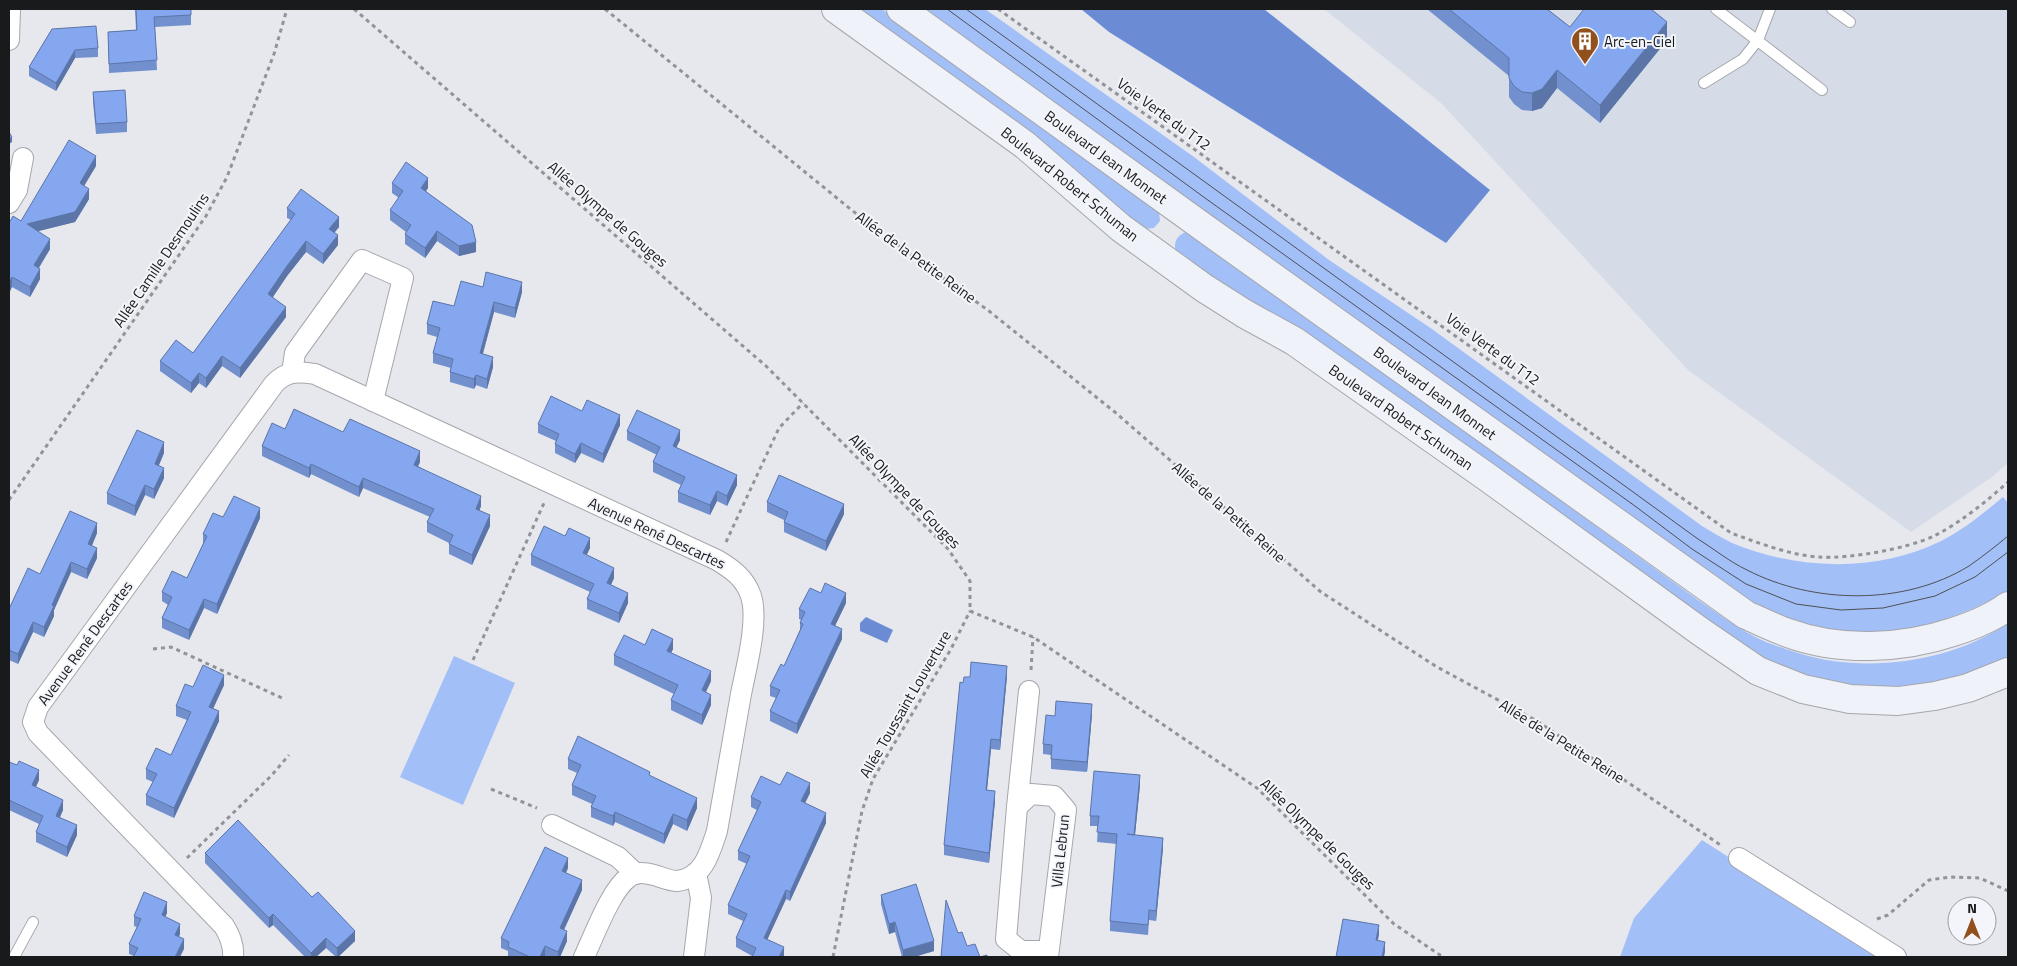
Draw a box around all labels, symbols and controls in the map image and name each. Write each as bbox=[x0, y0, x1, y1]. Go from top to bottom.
building icon: Arc-en-Ciel bbox=[1570, 26, 1600, 65]
place label: Arc-en-Ciel bbox=[1604, 30, 1675, 53]
street label: Voie Verte du T12 bbox=[1112, 72, 1216, 156]
street label: Boulevard Jean Monnet bbox=[1040, 105, 1173, 210]
street label: Boulevard Robert Schuman bbox=[996, 121, 1144, 247]
street label: Allée Olympe de Gouges bbox=[543, 155, 673, 273]
street label: Allée Camille Desmoulins bbox=[107, 188, 215, 332]
street label: Allée de la Petite Reine bbox=[851, 205, 981, 309]
street label: Voie Verte du T12 bbox=[1441, 307, 1545, 391]
street label: Boulevard Jean Monnet bbox=[1369, 341, 1502, 446]
street label: Boulevard Robert Schuman bbox=[1324, 358, 1478, 476]
street label: Allée Olympe de Gouges bbox=[844, 428, 966, 554]
street label: Allée de la Petite Reine bbox=[1167, 456, 1291, 568]
street label: Avenue René Descartes bbox=[585, 491, 729, 575]
street label: Avenue René Descartes bbox=[32, 576, 138, 710]
street label: Allée Toussaint Louverture bbox=[853, 626, 957, 782]
street label: Allée de la Petite Reine bbox=[1495, 693, 1629, 789]
street label: Allée Olympe de Gouges bbox=[1255, 773, 1381, 895]
street label: Villa Lebrun bbox=[1045, 813, 1075, 889]
north arrow bbox=[1947, 896, 1997, 946]
text: N bbox=[1967, 897, 1977, 918]

